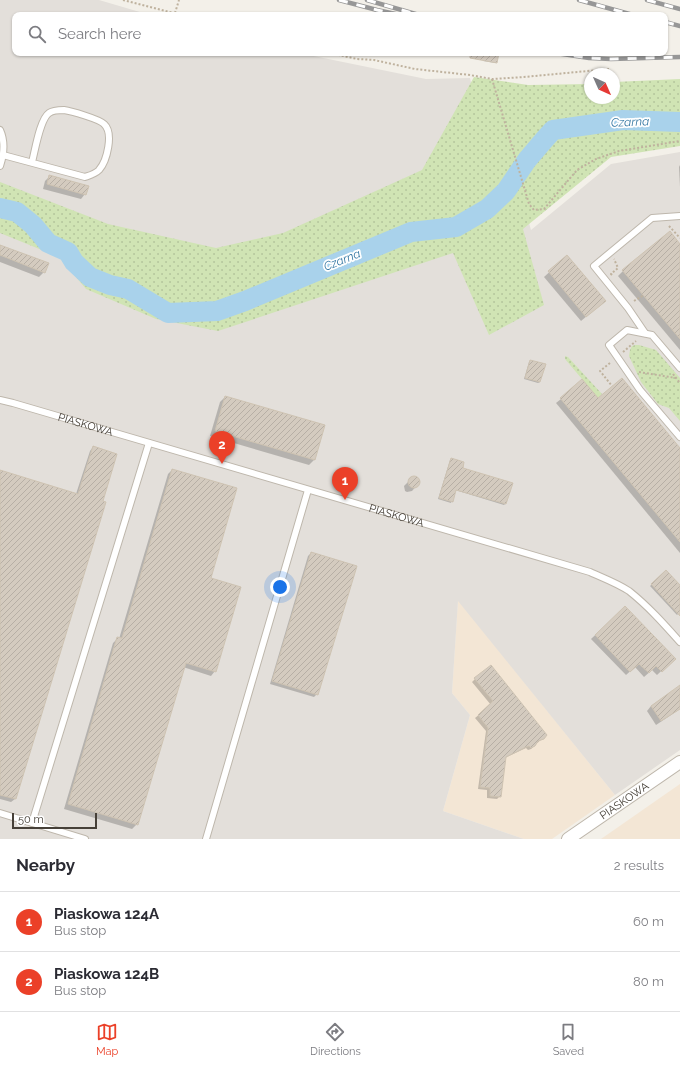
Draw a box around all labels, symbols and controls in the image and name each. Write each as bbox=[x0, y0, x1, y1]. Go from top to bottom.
search box bbox=[12, 12, 668, 56]
icon: search bbox=[26, 23, 48, 45]
text: Search here bbox=[58, 25, 141, 43]
north arrow bbox=[584, 68, 620, 104]
water label: Czarna bbox=[610, 114, 650, 130]
water label: Czarna bbox=[322, 246, 362, 274]
street label: PIASKOWA bbox=[57, 410, 115, 439]
pin: 2 bbox=[209, 431, 235, 464]
pin: 1 bbox=[332, 467, 358, 500]
street label: PIASKOWA bbox=[368, 501, 426, 530]
your location bbox=[270, 577, 290, 597]
street label: PIASKOWA bbox=[597, 779, 651, 822]
scale bar bbox=[12, 811, 97, 830]
text: 50 m bbox=[18, 813, 44, 826]
text: Nearby bbox=[16, 855, 75, 875]
text: 2 results bbox=[614, 858, 664, 873]
text: Piaskowa 124A bbox=[54, 905, 159, 923]
text: 1 bbox=[26, 914, 32, 929]
text: 60 m bbox=[633, 914, 664, 929]
text: Bus stop bbox=[54, 923, 106, 938]
text: Piaskowa 124B bbox=[54, 965, 159, 983]
text: 2 bbox=[25, 974, 33, 989]
text: 80 m bbox=[633, 974, 664, 989]
text: Bus stop bbox=[54, 983, 106, 998]
tab: Map bbox=[96, 1021, 118, 1058]
tab: Directions bbox=[310, 1021, 361, 1058]
tab: Saved bbox=[553, 1021, 584, 1058]

